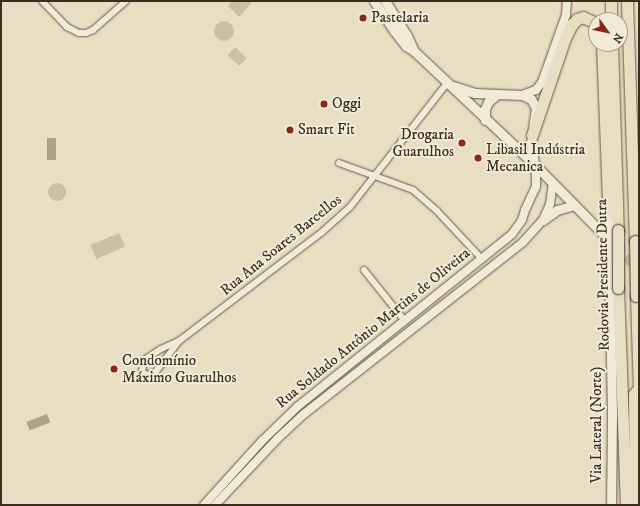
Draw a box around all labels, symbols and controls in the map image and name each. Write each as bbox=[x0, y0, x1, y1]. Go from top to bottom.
place label: Pastelaria bbox=[371, 9, 429, 27]
north arrow bbox=[588, 12, 628, 52]
marker: Pastelaria bbox=[358, 13, 368, 23]
text: N bbox=[609, 30, 626, 46]
place label: Oggi bbox=[332, 95, 361, 113]
marker: Oggi bbox=[319, 99, 329, 109]
place label: Smart Fit bbox=[298, 121, 355, 139]
marker: Smart Fit bbox=[285, 125, 295, 135]
place label: Drogaria Guarulhos bbox=[392, 125, 454, 160]
marker: Drogaria Guarulhos bbox=[457, 138, 467, 148]
place label: Libasil Indústria Mecanica bbox=[486, 140, 585, 175]
marker: Libasil Indústria Mecanica bbox=[473, 153, 483, 163]
street label: Rua Ana Soares Barcellos bbox=[217, 191, 345, 299]
street label: Rodovia Presidente Dutra bbox=[593, 199, 613, 351]
street label: Rua Soldado Antônio Martins de Oliveira bbox=[272, 244, 474, 412]
place label: Condomínio Máximo Guarulhos bbox=[122, 351, 237, 386]
marker: Condomínio Máximo Guarulhos bbox=[109, 364, 119, 374]
street label: Via Lateral (Norte) bbox=[588, 367, 606, 483]

